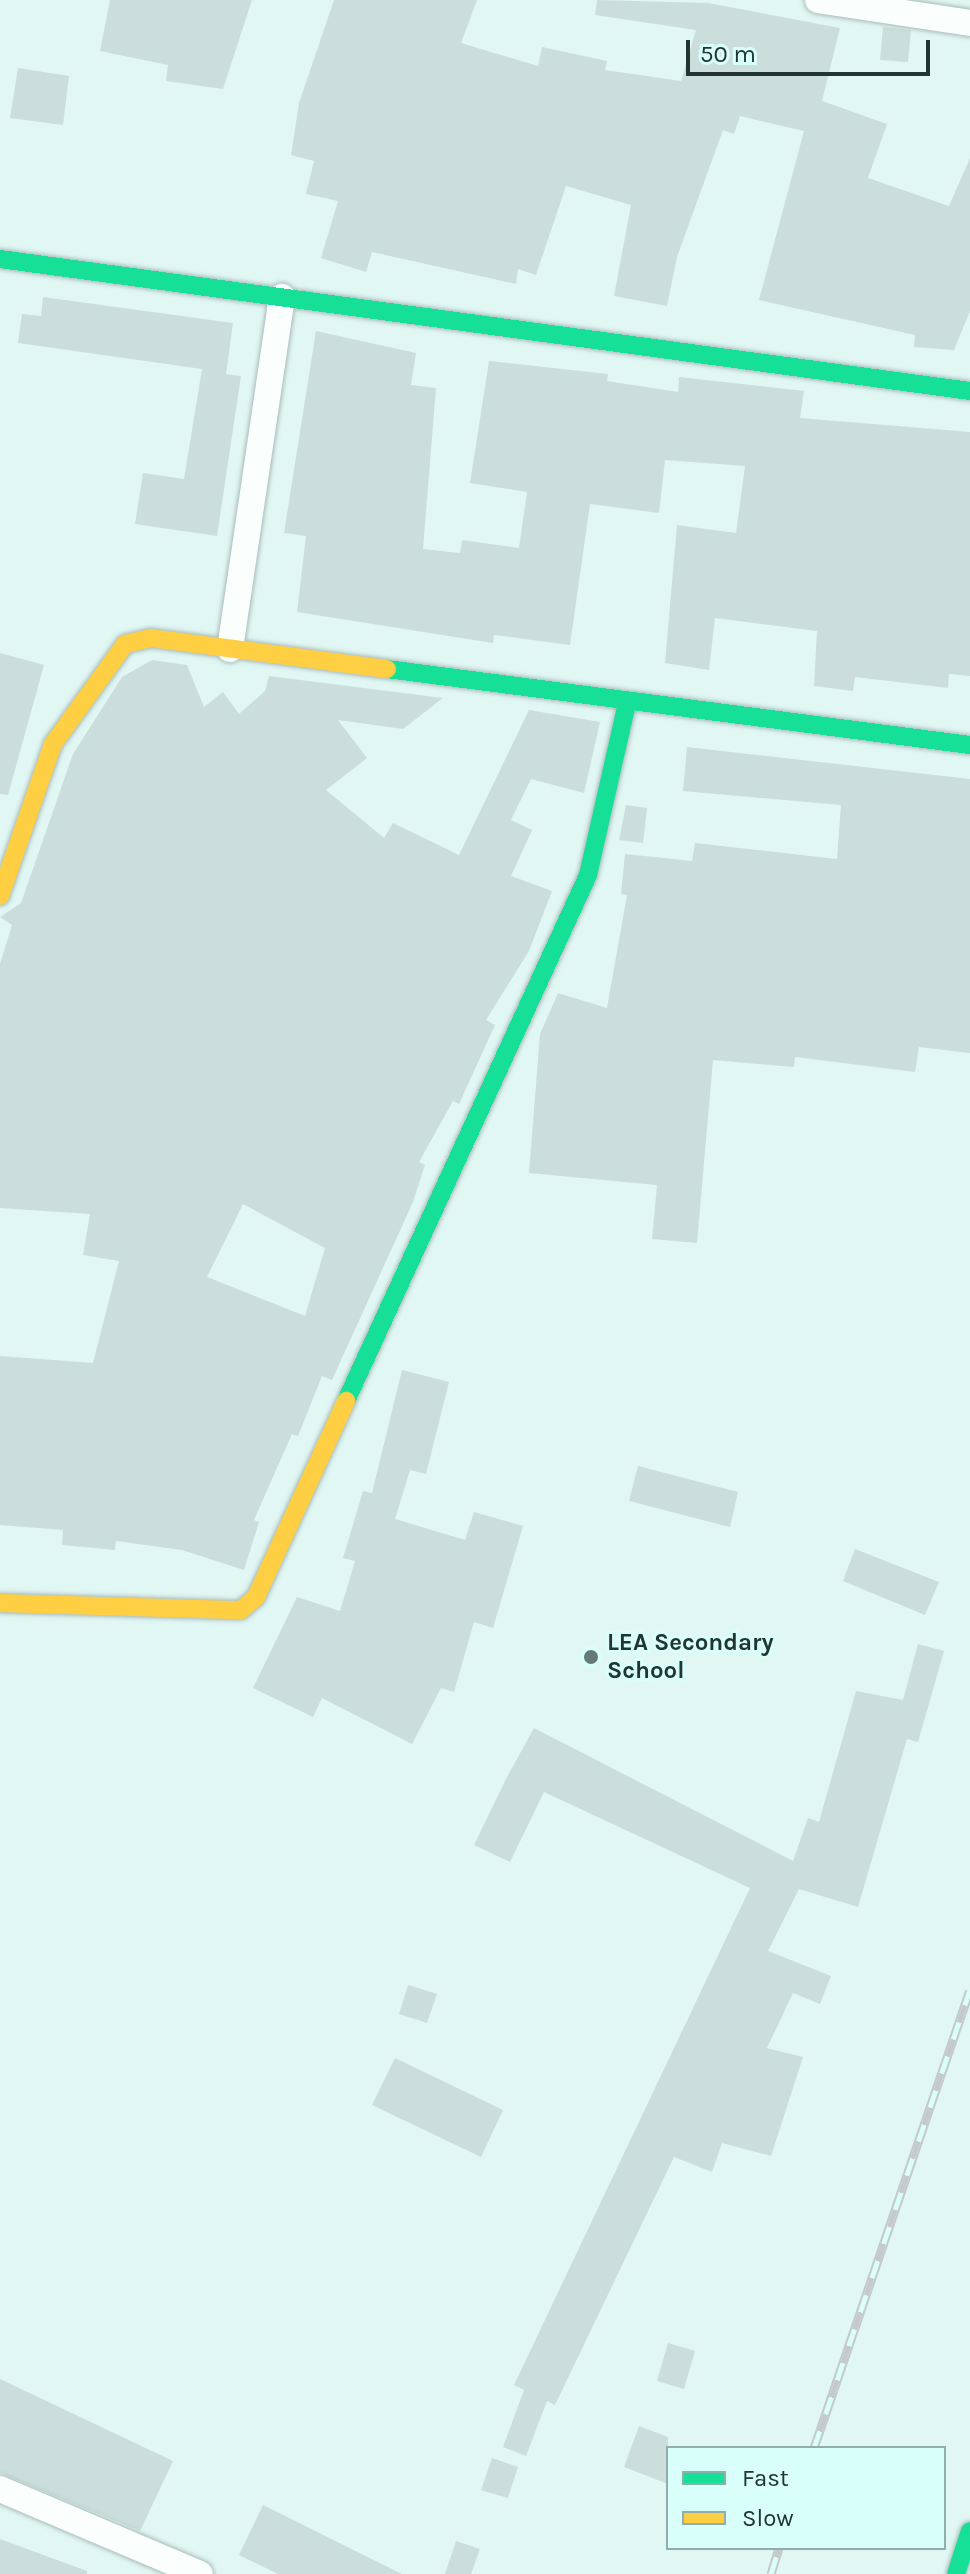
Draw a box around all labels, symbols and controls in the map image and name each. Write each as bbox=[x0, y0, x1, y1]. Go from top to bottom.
scale bar bbox=[690, 24, 934, 74]
text: 50 m bbox=[700, 40, 756, 68]
place label: LEA Secondary School bbox=[607, 1629, 774, 1685]
marker: LEA Secondary School bbox=[582, 1648, 600, 1666]
legend bbox=[666, 2446, 946, 2550]
text: Fast bbox=[742, 2464, 789, 2492]
text: Slow bbox=[742, 2504, 794, 2532]

